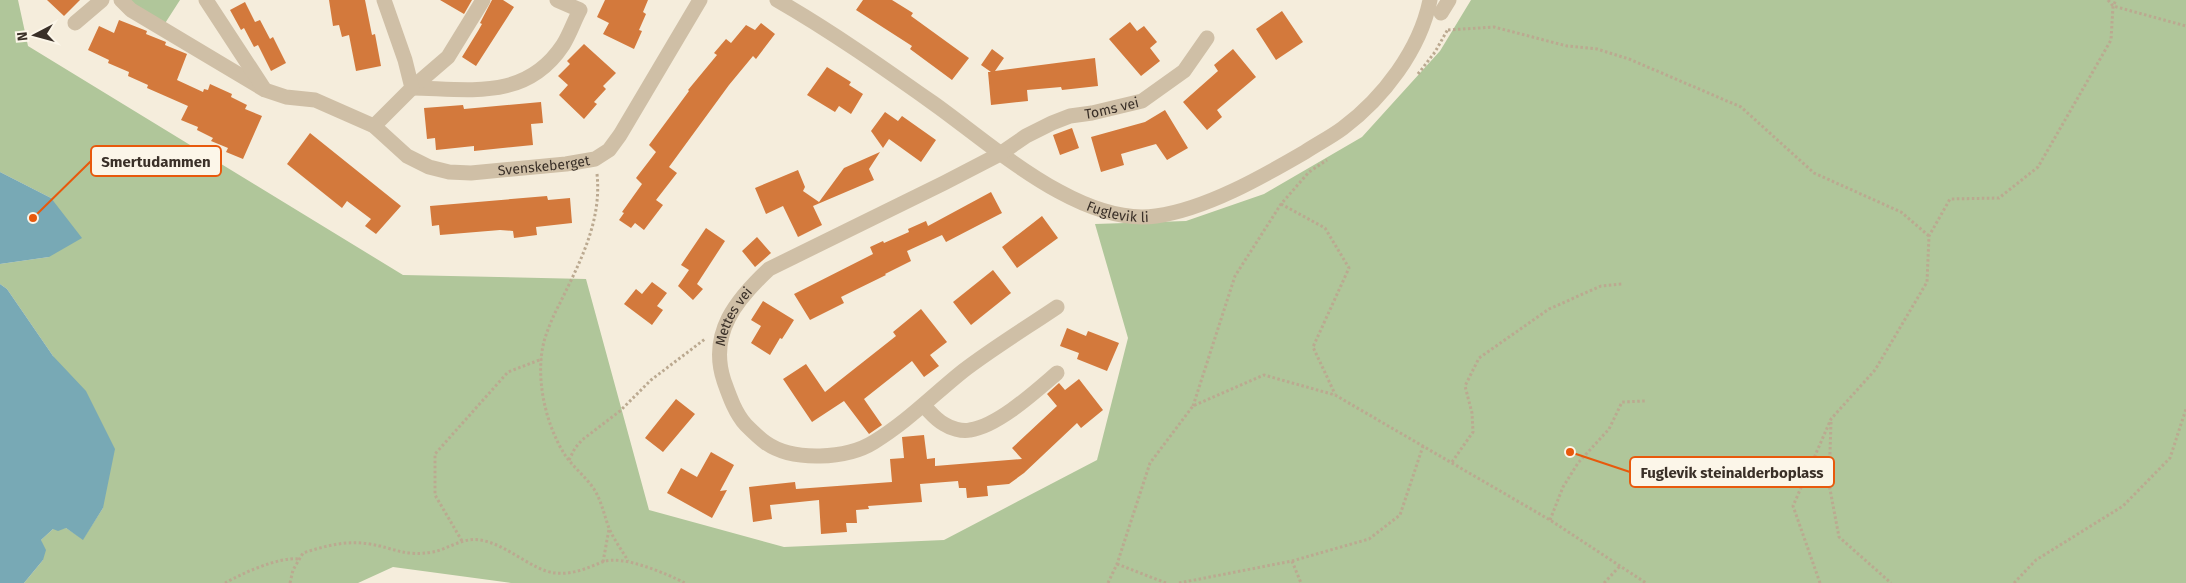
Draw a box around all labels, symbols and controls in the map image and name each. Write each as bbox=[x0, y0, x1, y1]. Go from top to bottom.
north arrow bbox=[10, 10, 60, 60]
text: N bbox=[14, 31, 32, 42]
street label: Toms vei bbox=[1083, 94, 1140, 122]
callout: Smertudammen bbox=[91, 146, 221, 176]
street label: Svenskeberget bbox=[497, 151, 592, 179]
text: Smertudammen bbox=[101, 153, 211, 171]
street label: Fuglevik li bbox=[1084, 197, 1149, 226]
street label: Mettes vei bbox=[711, 283, 756, 347]
callout: Fuglevik steinalderboplass bbox=[1630, 457, 1834, 487]
text: Fuglevik steinalderboplass bbox=[1640, 464, 1824, 482]

